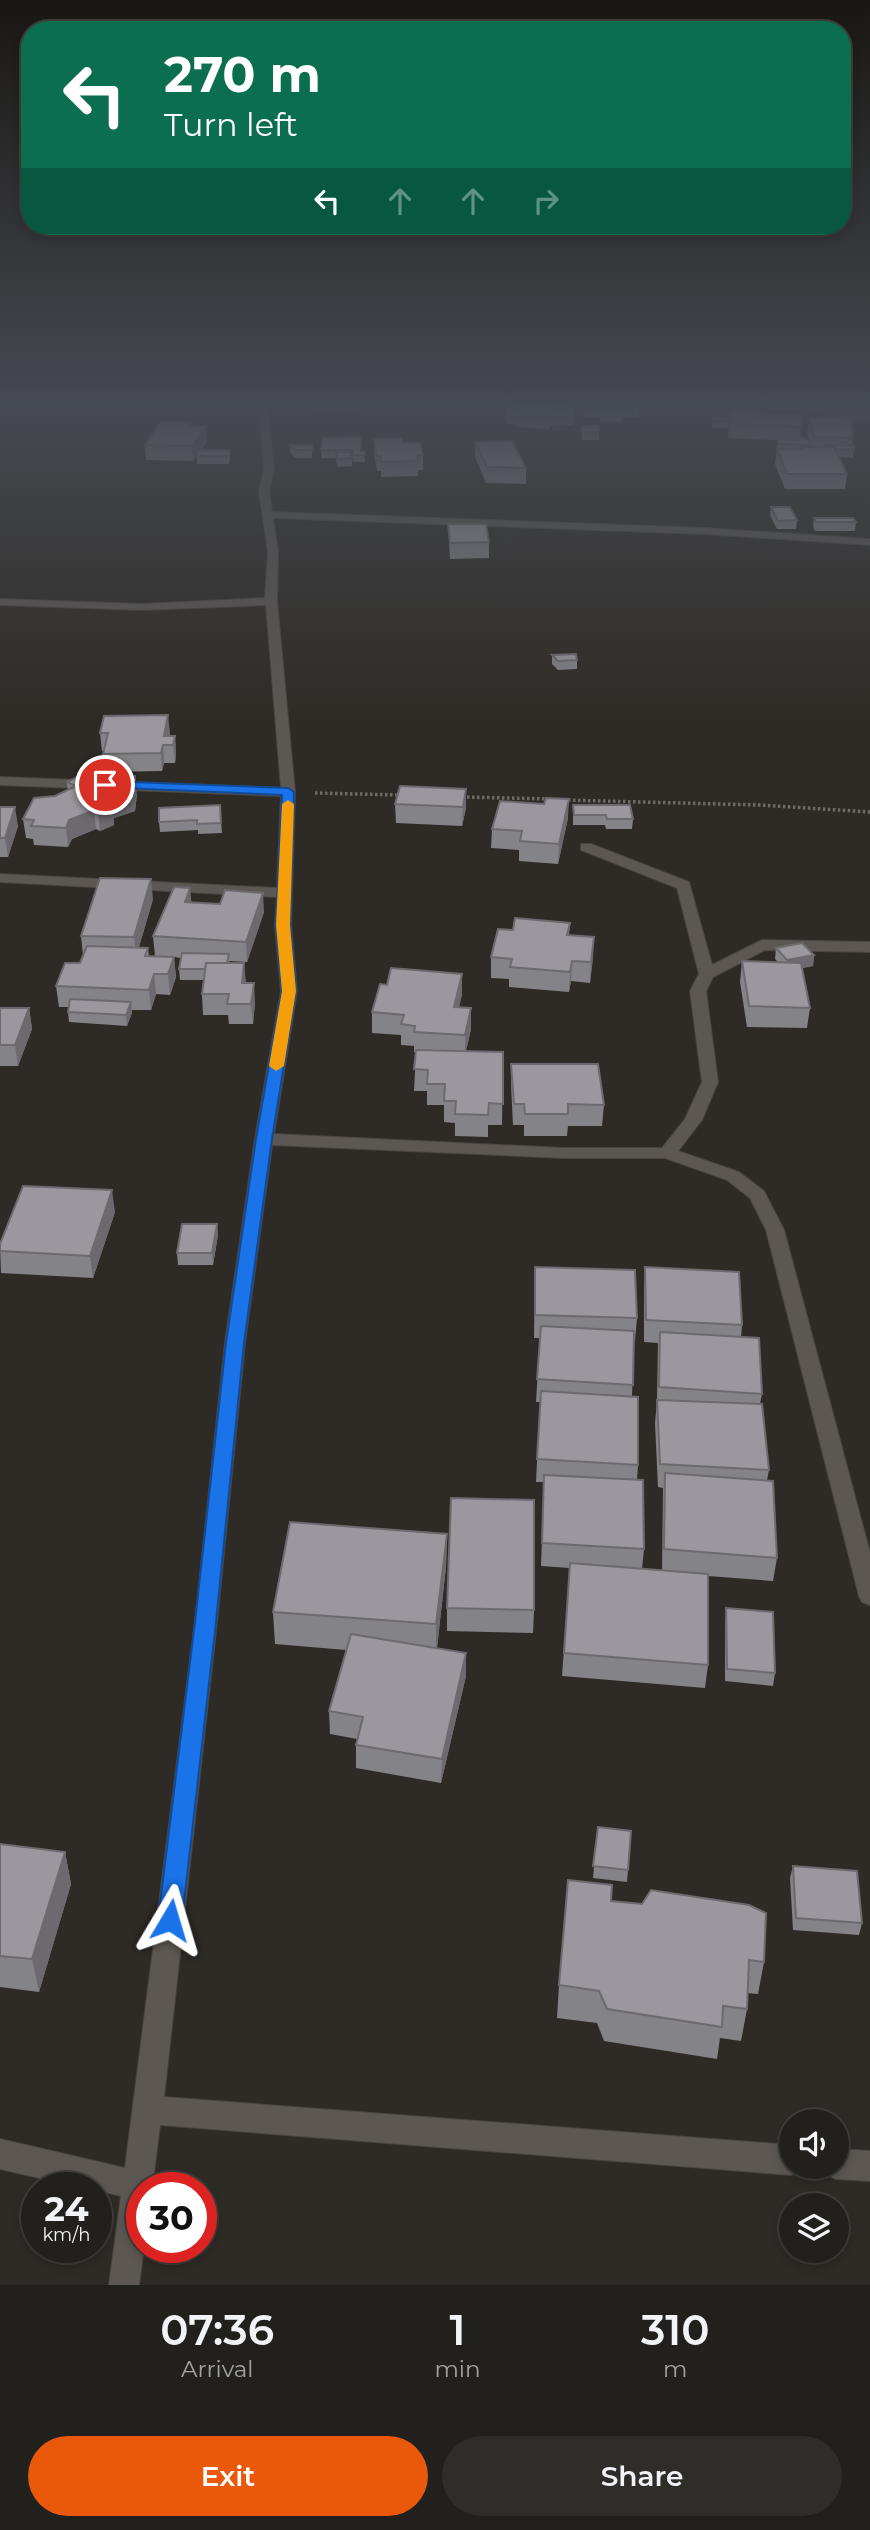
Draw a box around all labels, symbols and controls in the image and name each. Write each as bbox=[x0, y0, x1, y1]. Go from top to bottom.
text: 270 m bbox=[164, 45, 321, 104]
icon: left bbox=[49, 49, 140, 140]
text: Turn left bbox=[164, 105, 298, 144]
icon: left bbox=[308, 182, 346, 220]
icon: ahead bbox=[381, 182, 419, 220]
icon: ahead bbox=[454, 182, 492, 220]
icon: right bbox=[527, 182, 565, 220]
pin bbox=[75, 755, 135, 815]
icon: arrive bbox=[86, 766, 124, 804]
position arrow bbox=[133, 1883, 207, 1957]
map controls bbox=[779, 2109, 849, 2263]
button: sound bbox=[779, 2109, 849, 2179]
speed limit sign: 30 bbox=[126, 2172, 217, 2263]
text: 24 bbox=[44, 2187, 89, 2230]
button: layers bbox=[779, 2193, 849, 2263]
text: km/h bbox=[42, 2224, 91, 2246]
text: 07:36 bbox=[160, 2304, 274, 2356]
text: 1 bbox=[450, 2304, 466, 2356]
text: 310 bbox=[641, 2304, 710, 2356]
text: Arrival bbox=[181, 2355, 253, 2383]
text: min bbox=[434, 2355, 481, 2383]
text: m bbox=[663, 2355, 687, 2383]
button: Exit bbox=[28, 2436, 428, 2516]
button: Share bbox=[442, 2436, 842, 2516]

